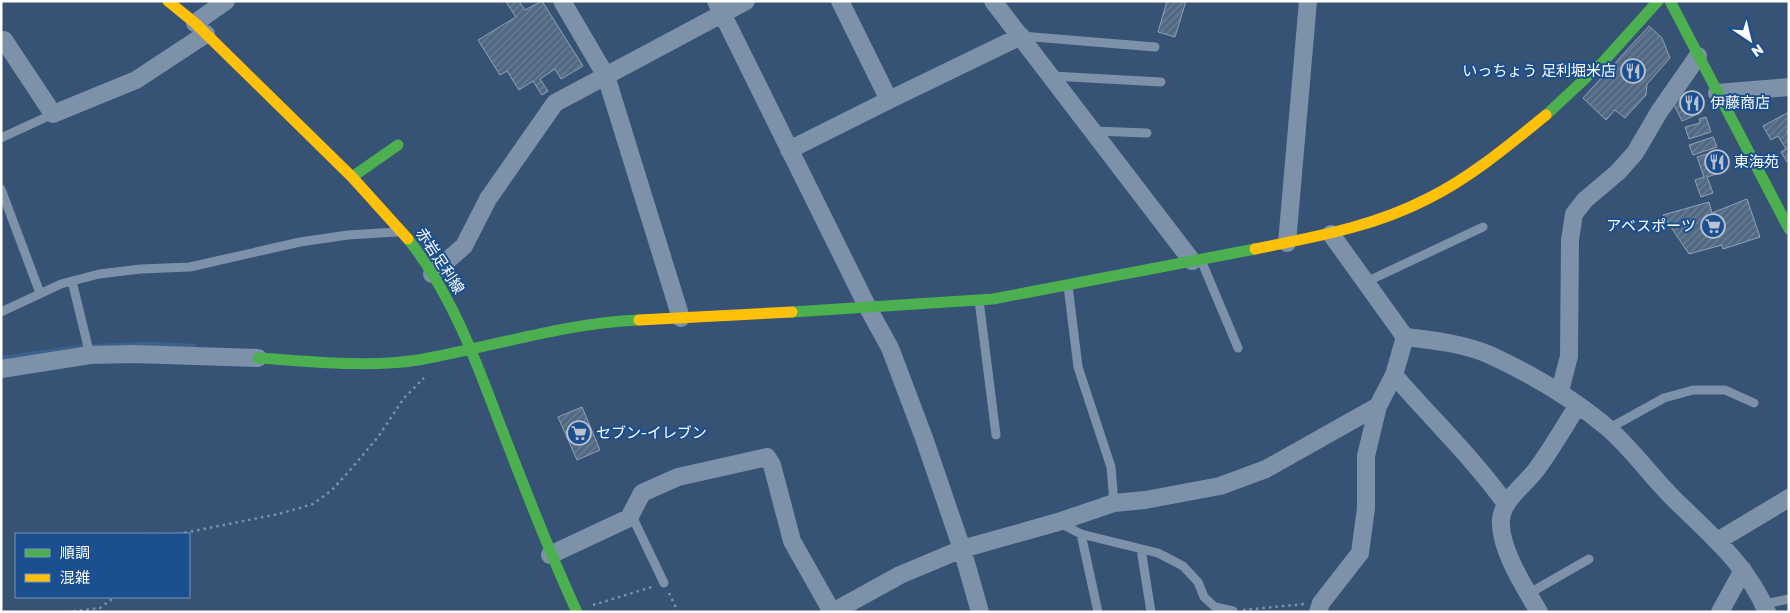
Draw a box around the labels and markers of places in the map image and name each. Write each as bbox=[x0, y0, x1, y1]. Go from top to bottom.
restaurant icon: いっちょう 足利堀米店 bbox=[1620, 58, 1646, 84]
place label: いっちょう 足利堀米店 bbox=[1462, 61, 1616, 79]
restaurant icon: 伊藤商店 bbox=[1679, 90, 1705, 116]
place label: 伊藤商店 bbox=[1710, 93, 1770, 111]
restaurant icon: 東海苑 bbox=[1704, 149, 1730, 175]
place label: 東海苑 bbox=[1734, 152, 1779, 170]
supermarket icon: アベスポーツ bbox=[1700, 213, 1726, 239]
place label: アベスポーツ bbox=[1606, 216, 1696, 234]
supermarket icon: セブン-イレブン bbox=[566, 420, 592, 446]
place label: セブン-イレブン bbox=[596, 423, 707, 441]

